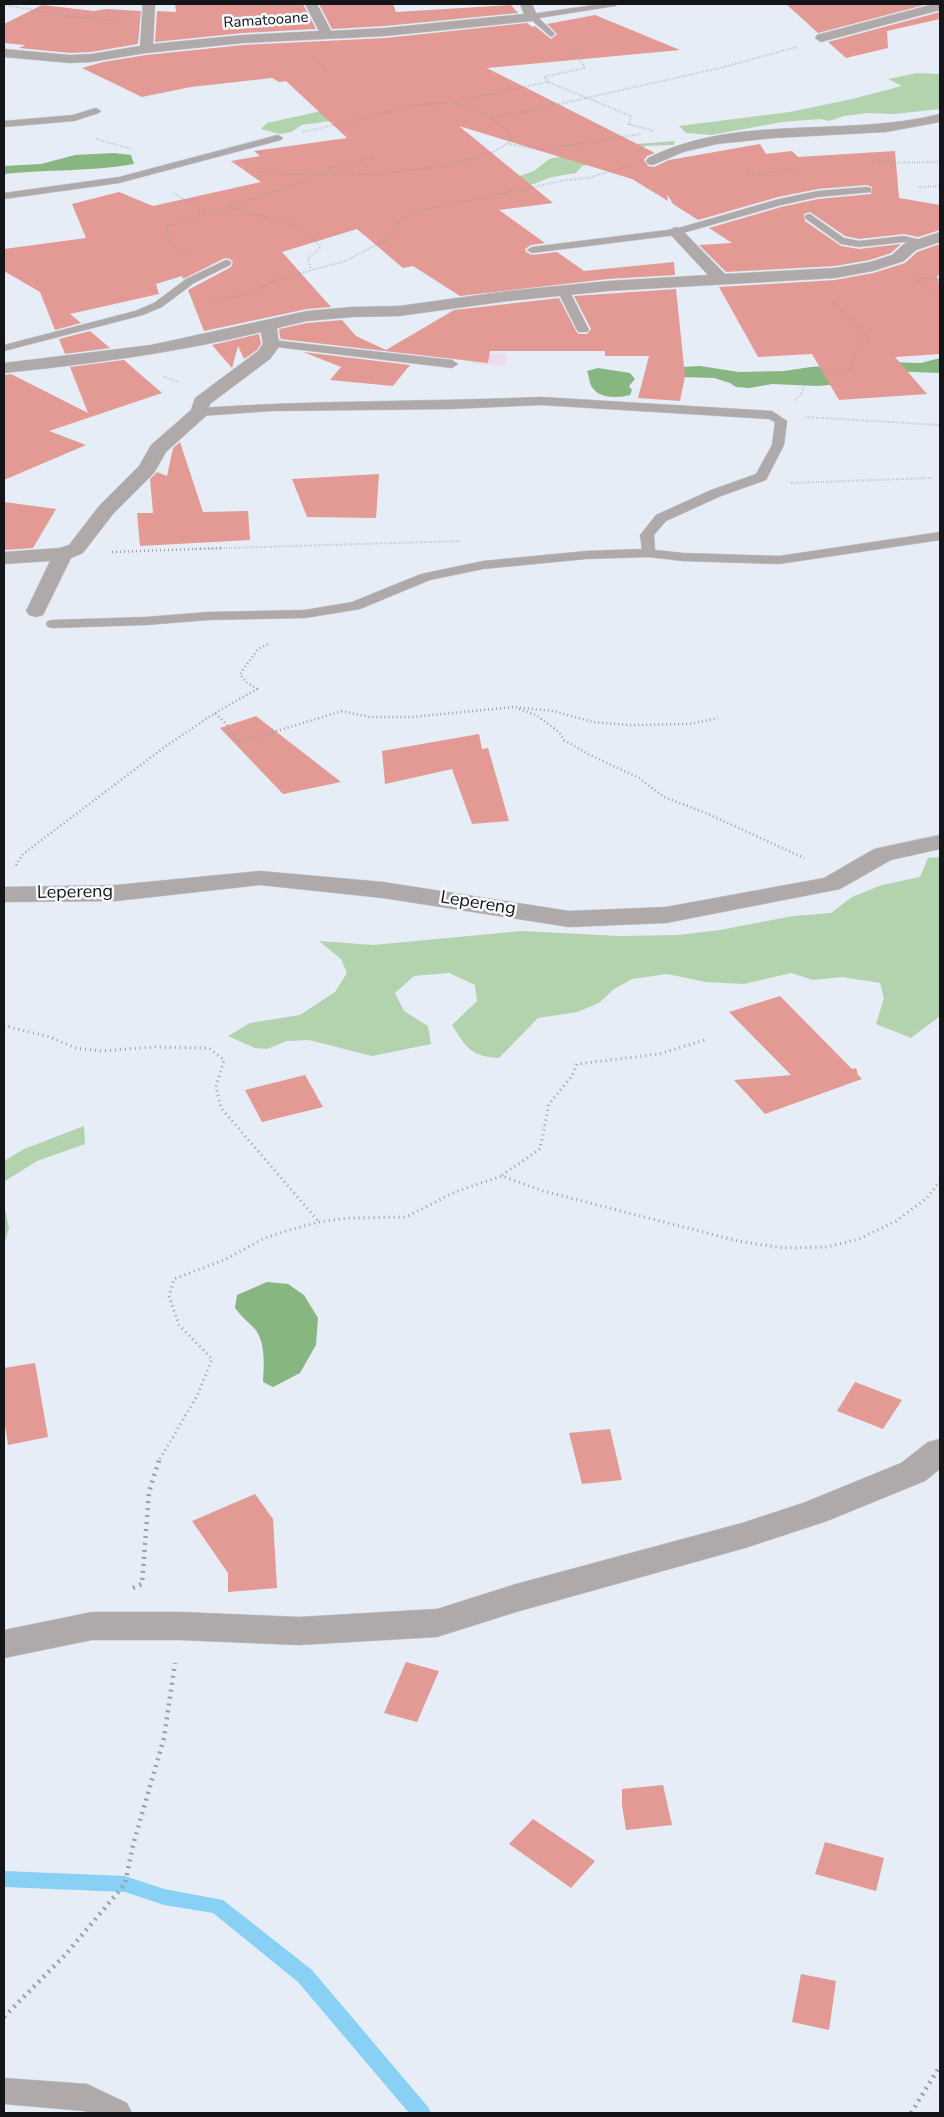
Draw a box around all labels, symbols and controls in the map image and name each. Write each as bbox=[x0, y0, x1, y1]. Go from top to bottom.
street label: Ramatooane bbox=[223, 9, 309, 33]
street label: Lepereng bbox=[37, 882, 113, 904]
street label: Lepereng bbox=[439, 887, 517, 921]

